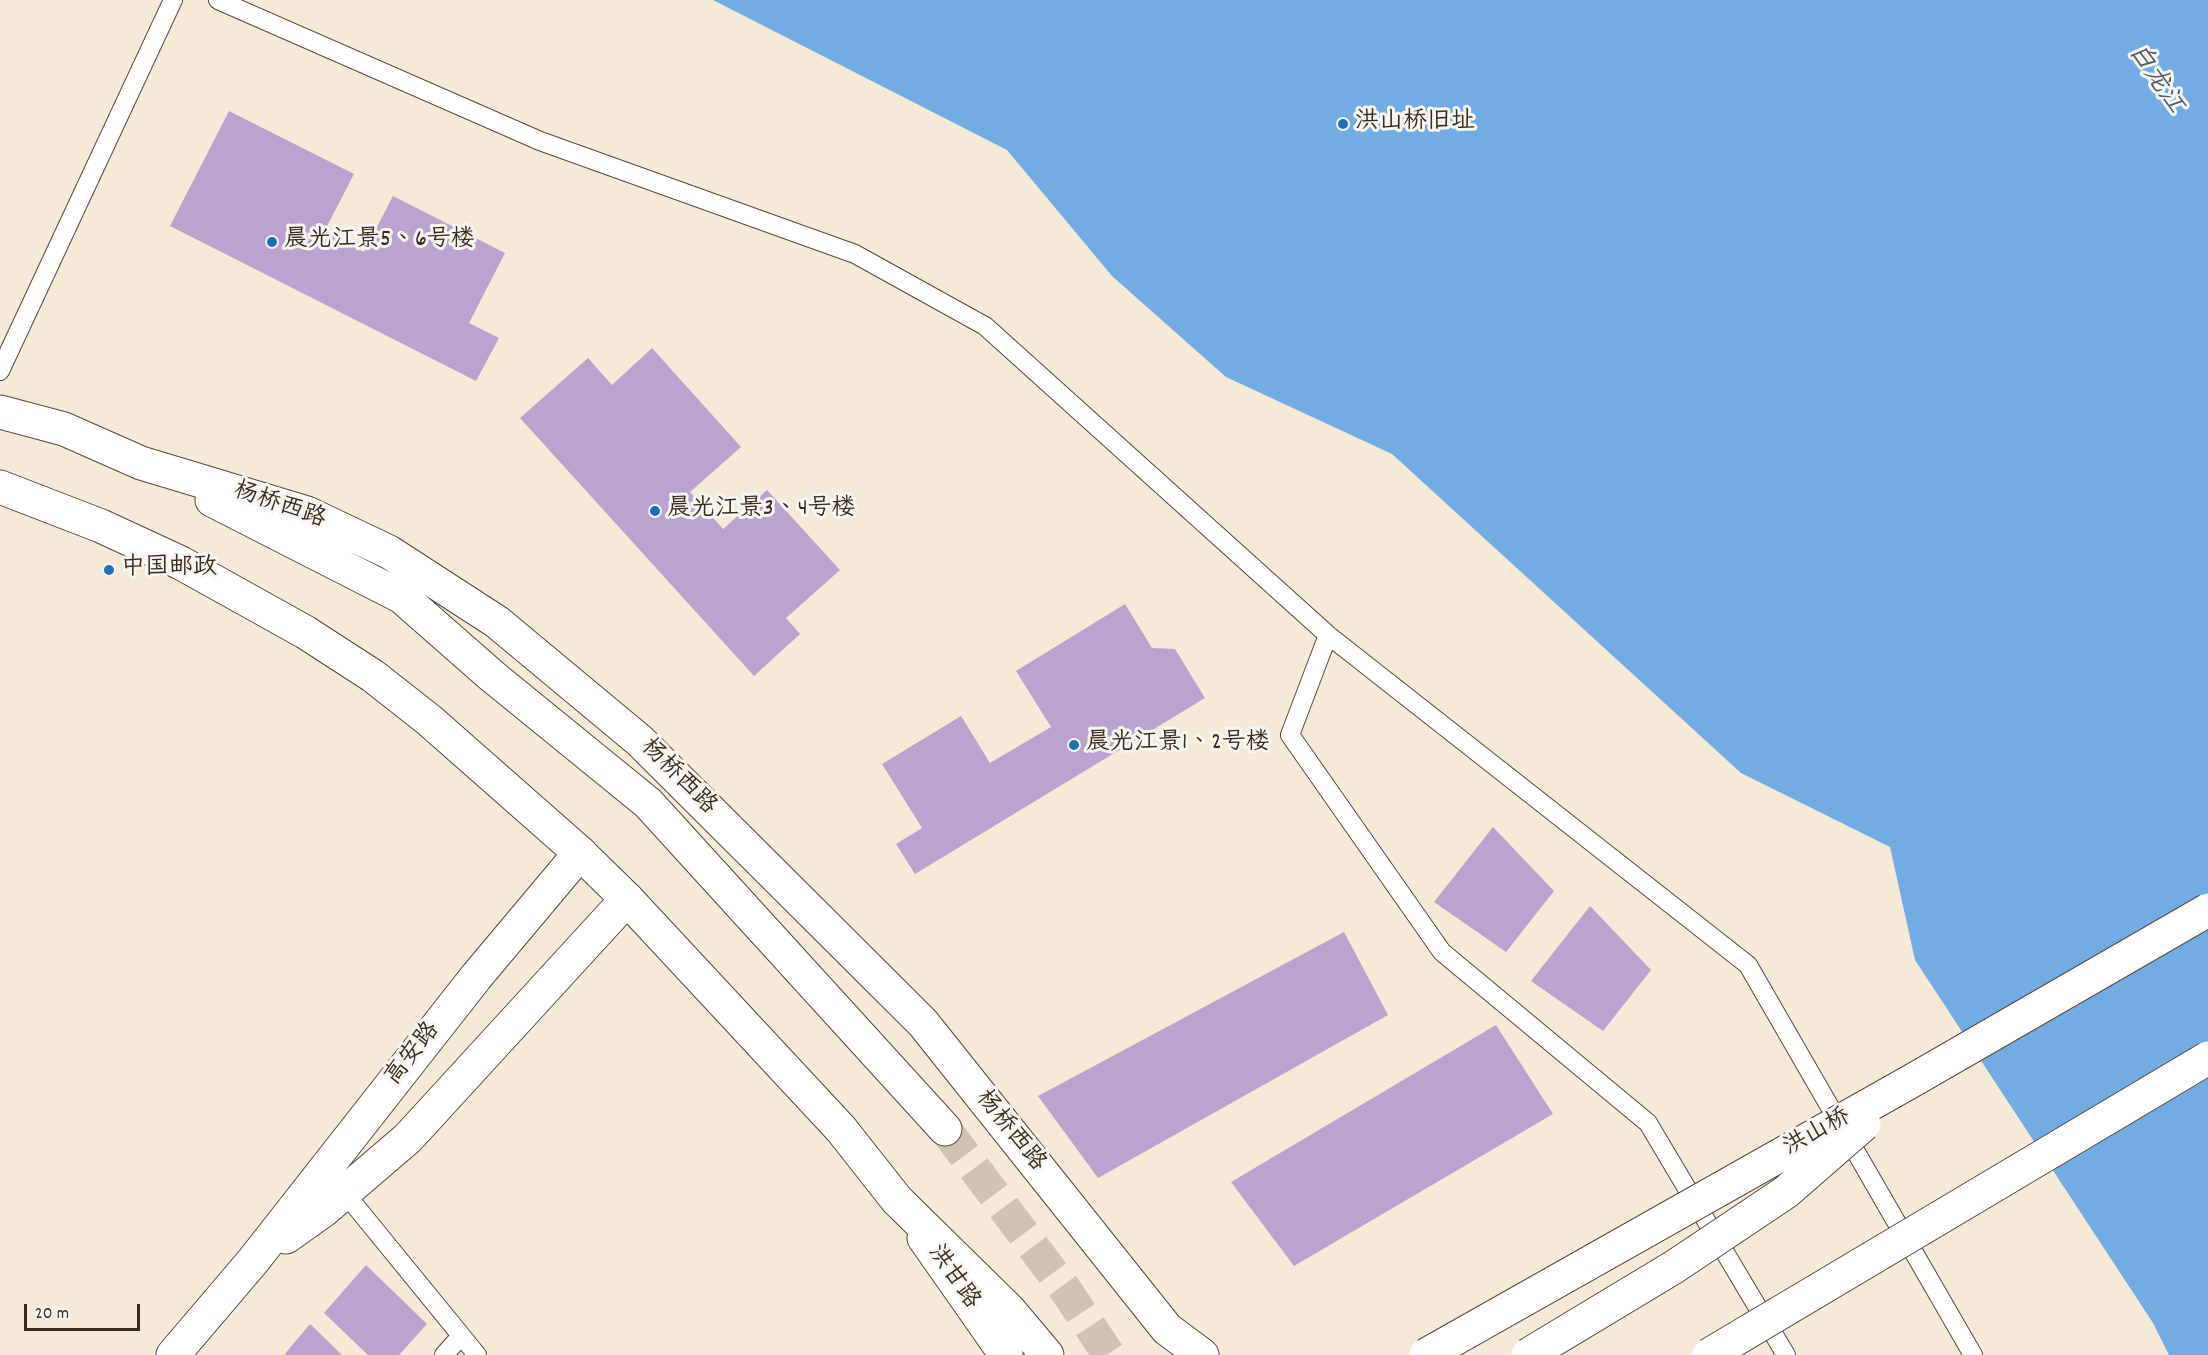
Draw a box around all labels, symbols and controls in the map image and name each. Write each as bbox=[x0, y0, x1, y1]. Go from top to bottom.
water label: 白龙江 bbox=[2119, 39, 2189, 121]
place label: 洪山桥旧址 bbox=[1355, 110, 1475, 138]
marker: 洪山桥旧址 bbox=[1336, 117, 1350, 131]
place label: 晨光江景5、6号楼 bbox=[284, 228, 475, 256]
marker: 晨光江景5、6号楼 bbox=[265, 235, 279, 249]
street label: 杨桥西路 bbox=[229, 478, 329, 536]
place label: 晨光江景3、4号楼 bbox=[667, 497, 856, 525]
marker: 晨光江景3、4号楼 bbox=[648, 504, 662, 518]
place label: 中国邮政 bbox=[121, 556, 217, 584]
marker: 中国邮政 bbox=[102, 563, 116, 577]
place label: 晨光江景1、2号楼 bbox=[1086, 731, 1270, 759]
street label: 杨桥西路 bbox=[633, 734, 721, 822]
marker: 晨光江景1、2号楼 bbox=[1067, 738, 1081, 752]
street label: 高安路 bbox=[380, 1018, 448, 1092]
street label: 杨桥西路 bbox=[968, 1086, 1050, 1178]
street label: 洪山桥 bbox=[1780, 1104, 1856, 1164]
street label: 洪甘路 bbox=[920, 1240, 984, 1316]
scale bar bbox=[27, 1292, 142, 1330]
text: 20 m bbox=[35, 1302, 69, 1327]

